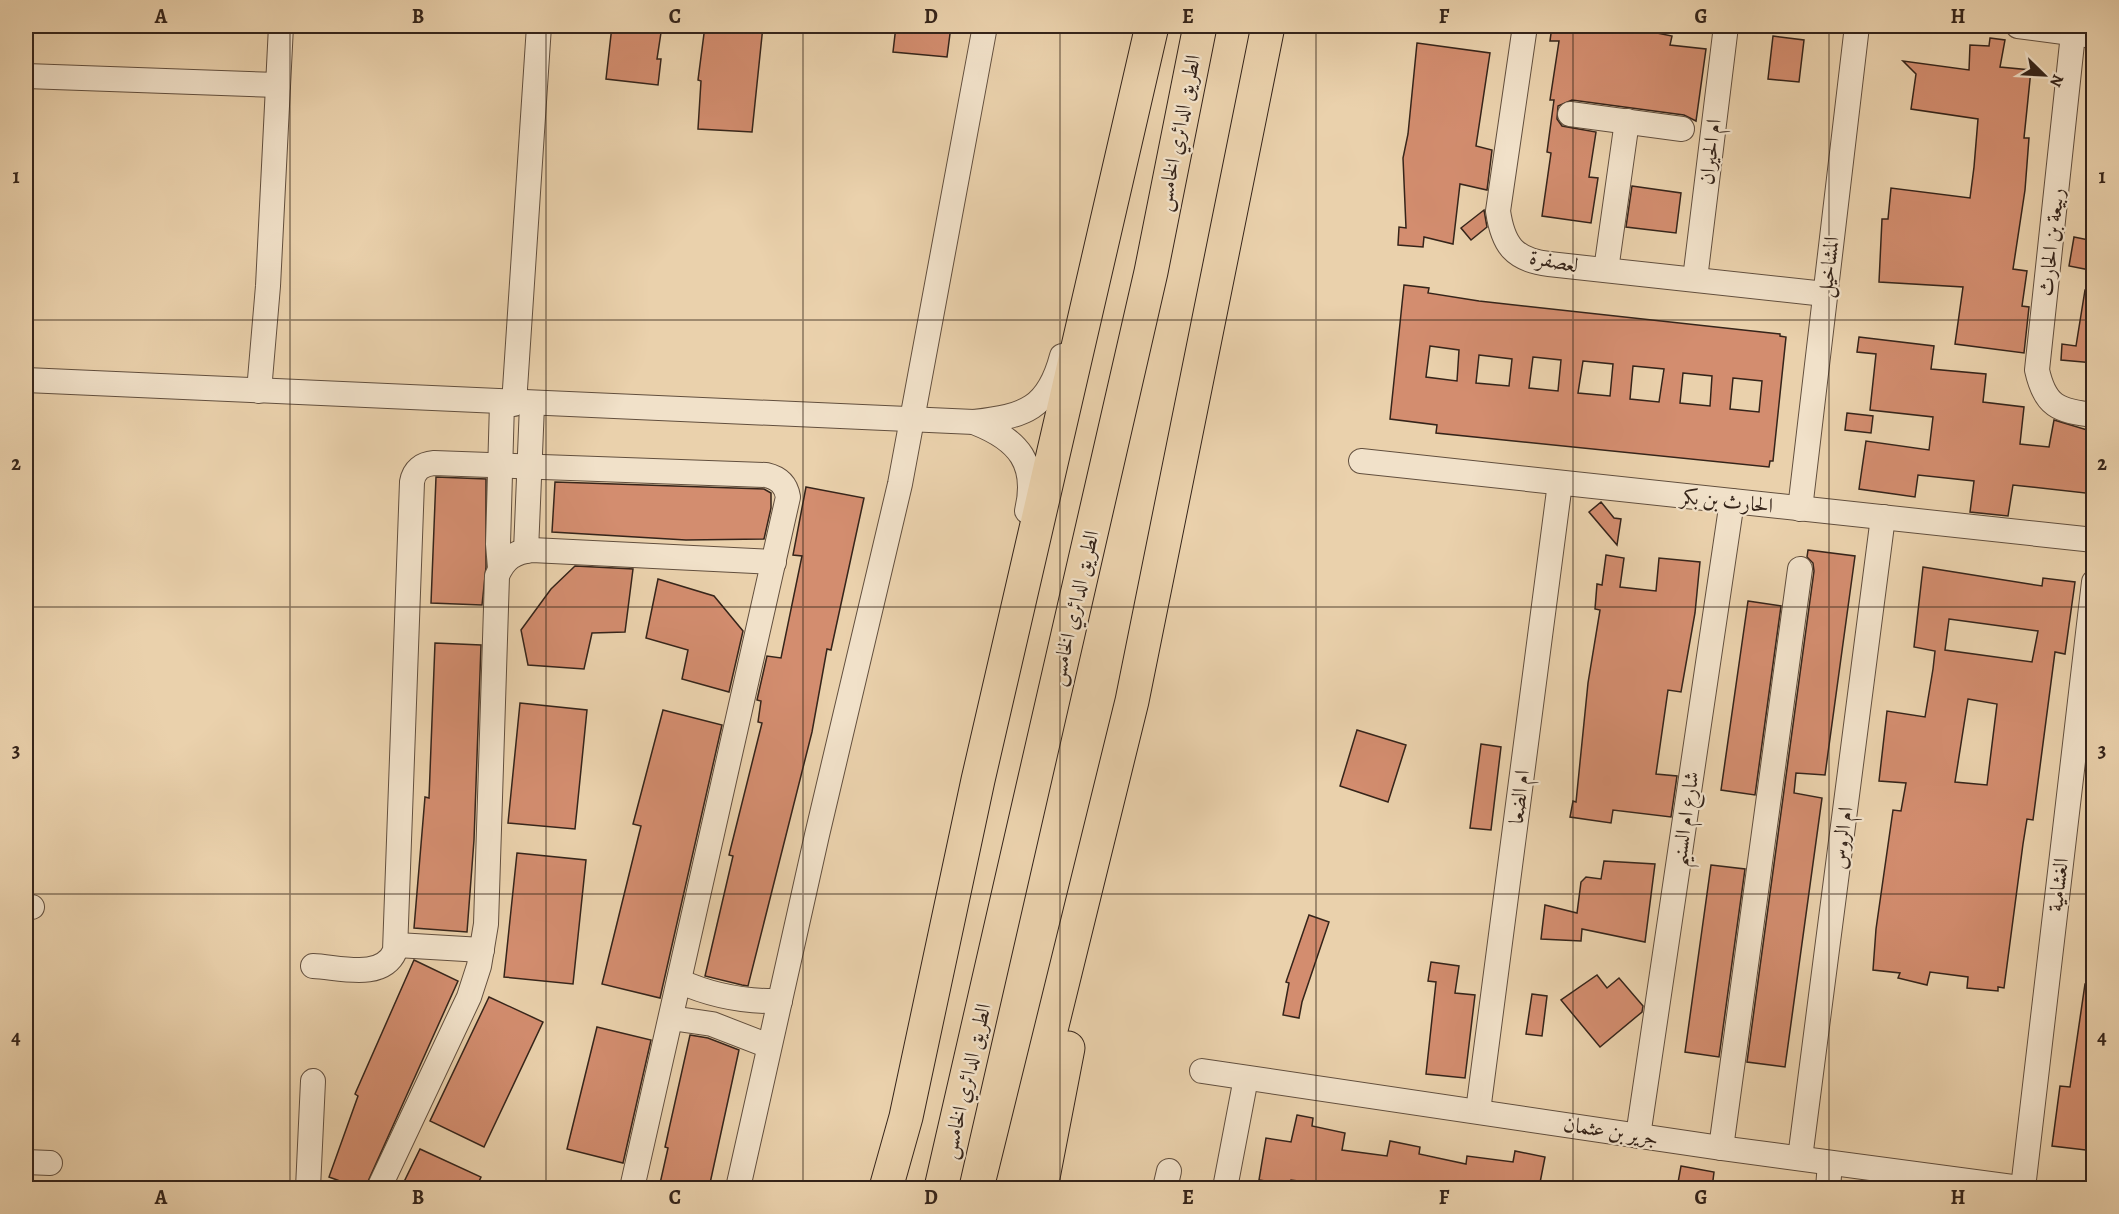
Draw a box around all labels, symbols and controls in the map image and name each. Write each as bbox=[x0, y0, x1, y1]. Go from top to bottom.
text: A bbox=[154, 3, 168, 30]
text: B bbox=[412, 3, 424, 30]
text: C bbox=[669, 3, 681, 30]
text: D bbox=[924, 3, 938, 30]
text: E bbox=[1182, 3, 1194, 30]
text: F bbox=[1439, 3, 1450, 30]
text: G bbox=[1694, 3, 1708, 30]
text: H bbox=[1951, 3, 1966, 30]
north arrow bbox=[2014, 45, 2074, 105]
street label: الطريق الدائري الخامس bbox=[1149, 52, 1209, 214]
text: N bbox=[2044, 71, 2069, 91]
street label: ام الحيران bbox=[1692, 118, 1732, 187]
text: 1 bbox=[12, 163, 20, 190]
text: 1 bbox=[2098, 163, 2106, 190]
street label: ربيعة بن الحارث bbox=[2031, 186, 2071, 298]
street label: المشاخيل bbox=[1810, 235, 1847, 299]
street label: لعصفرة bbox=[1527, 243, 1581, 279]
text: 2 bbox=[11, 450, 21, 477]
text: 2 bbox=[2097, 450, 2107, 477]
street label: الحارث بن بكر bbox=[1678, 482, 1774, 520]
street label: الطريق الدائري الخامس bbox=[1042, 527, 1107, 689]
text: 3 bbox=[12, 737, 20, 764]
text: 3 bbox=[2098, 737, 2106, 764]
street label: ام الضعا bbox=[1502, 768, 1540, 826]
street label: شارع ام السنيم bbox=[1664, 770, 1712, 869]
street label: ام الروس bbox=[1824, 805, 1864, 871]
street label: الغشامية bbox=[2041, 857, 2075, 913]
street label: الطريق الدائري الخامس bbox=[934, 1000, 999, 1162]
text: 4 bbox=[11, 1024, 21, 1051]
text: 4 bbox=[2097, 1024, 2107, 1051]
street label: جرير بن عثمان bbox=[1561, 1110, 1661, 1152]
text: A bbox=[154, 1184, 168, 1211]
text: B bbox=[412, 1184, 424, 1211]
text: C bbox=[669, 1184, 681, 1211]
text: D bbox=[924, 1184, 938, 1211]
text: E bbox=[1182, 1184, 1194, 1211]
text: F bbox=[1439, 1184, 1450, 1211]
text: G bbox=[1694, 1184, 1708, 1211]
text: H bbox=[1951, 1184, 1966, 1211]

